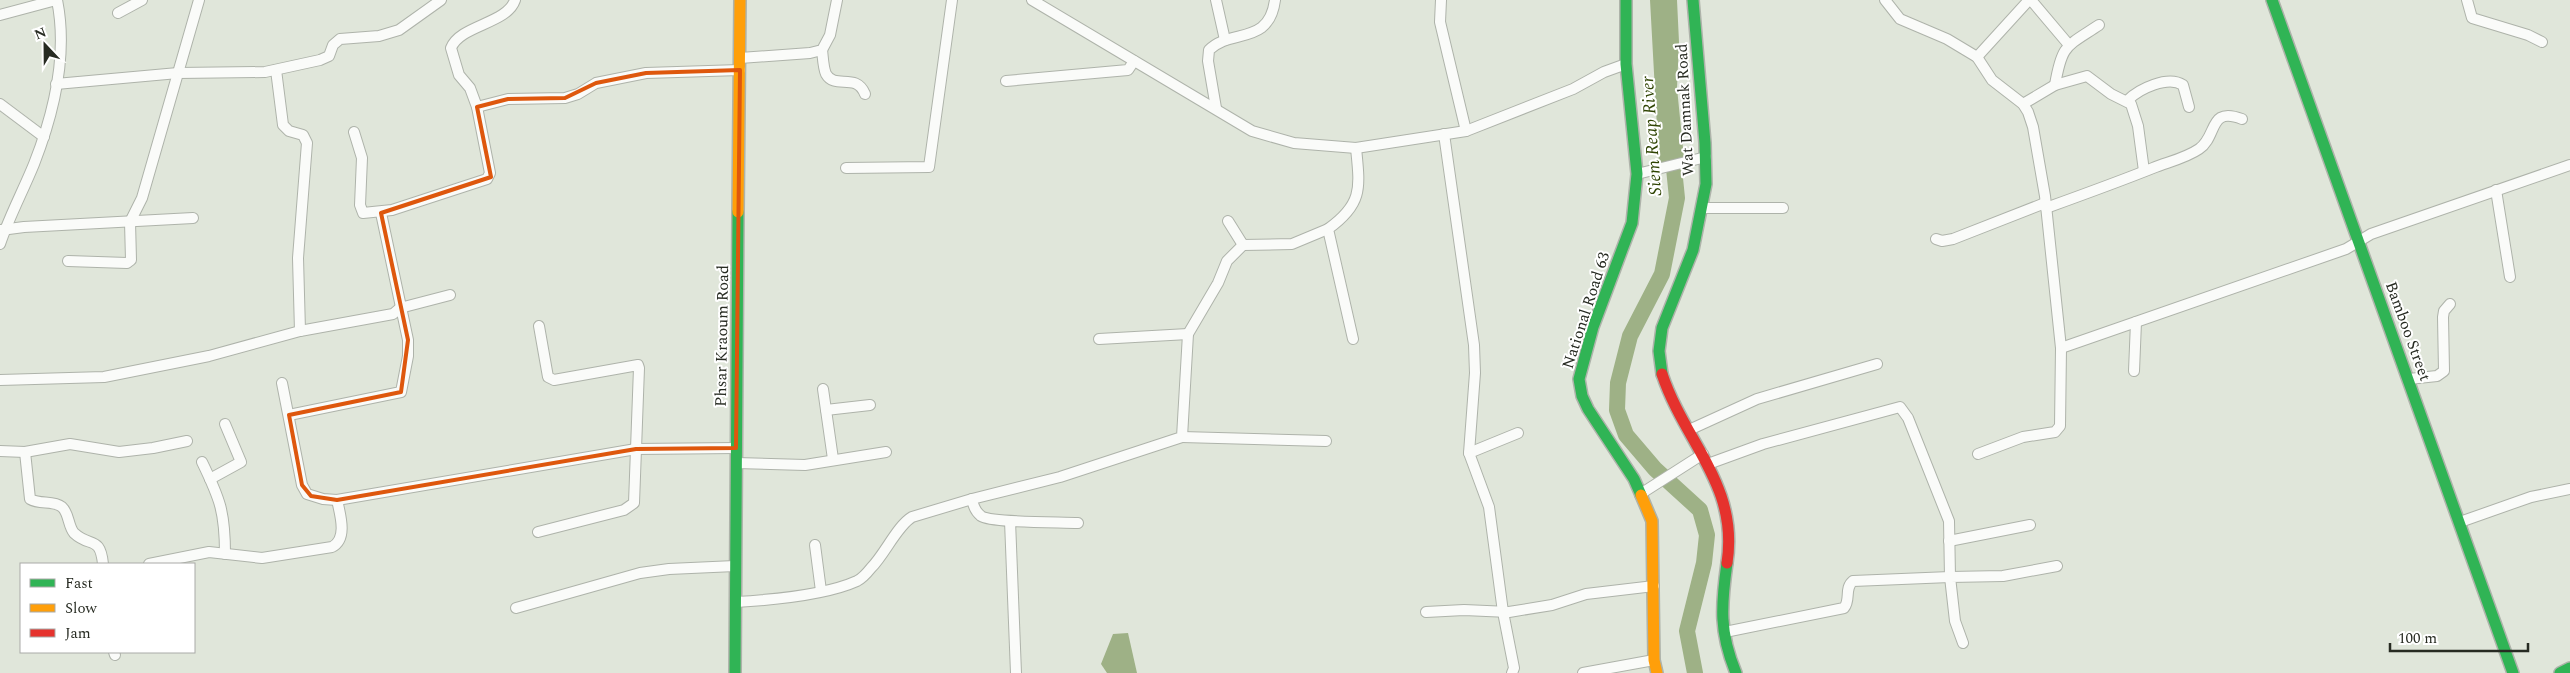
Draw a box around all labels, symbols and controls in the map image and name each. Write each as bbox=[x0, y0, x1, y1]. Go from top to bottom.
north arrow bbox=[20, 20, 70, 70]
text: N bbox=[31, 22, 50, 45]
street label: Wat Damnak Road bbox=[1670, 43, 1700, 177]
water label: Siem Reap River bbox=[1634, 74, 1669, 197]
street label: National Road 63 bbox=[1556, 249, 1616, 372]
street label: Phsar Kraoum Road bbox=[709, 265, 735, 407]
street label: Bamboo Street bbox=[2379, 278, 2437, 385]
legend bbox=[20, 563, 195, 653]
text: Fast bbox=[65, 572, 93, 595]
text: Slow bbox=[65, 597, 97, 620]
scale bar bbox=[2390, 620, 2528, 652]
text: Jam bbox=[65, 622, 91, 645]
text: 100 m bbox=[2398, 627, 2437, 650]

